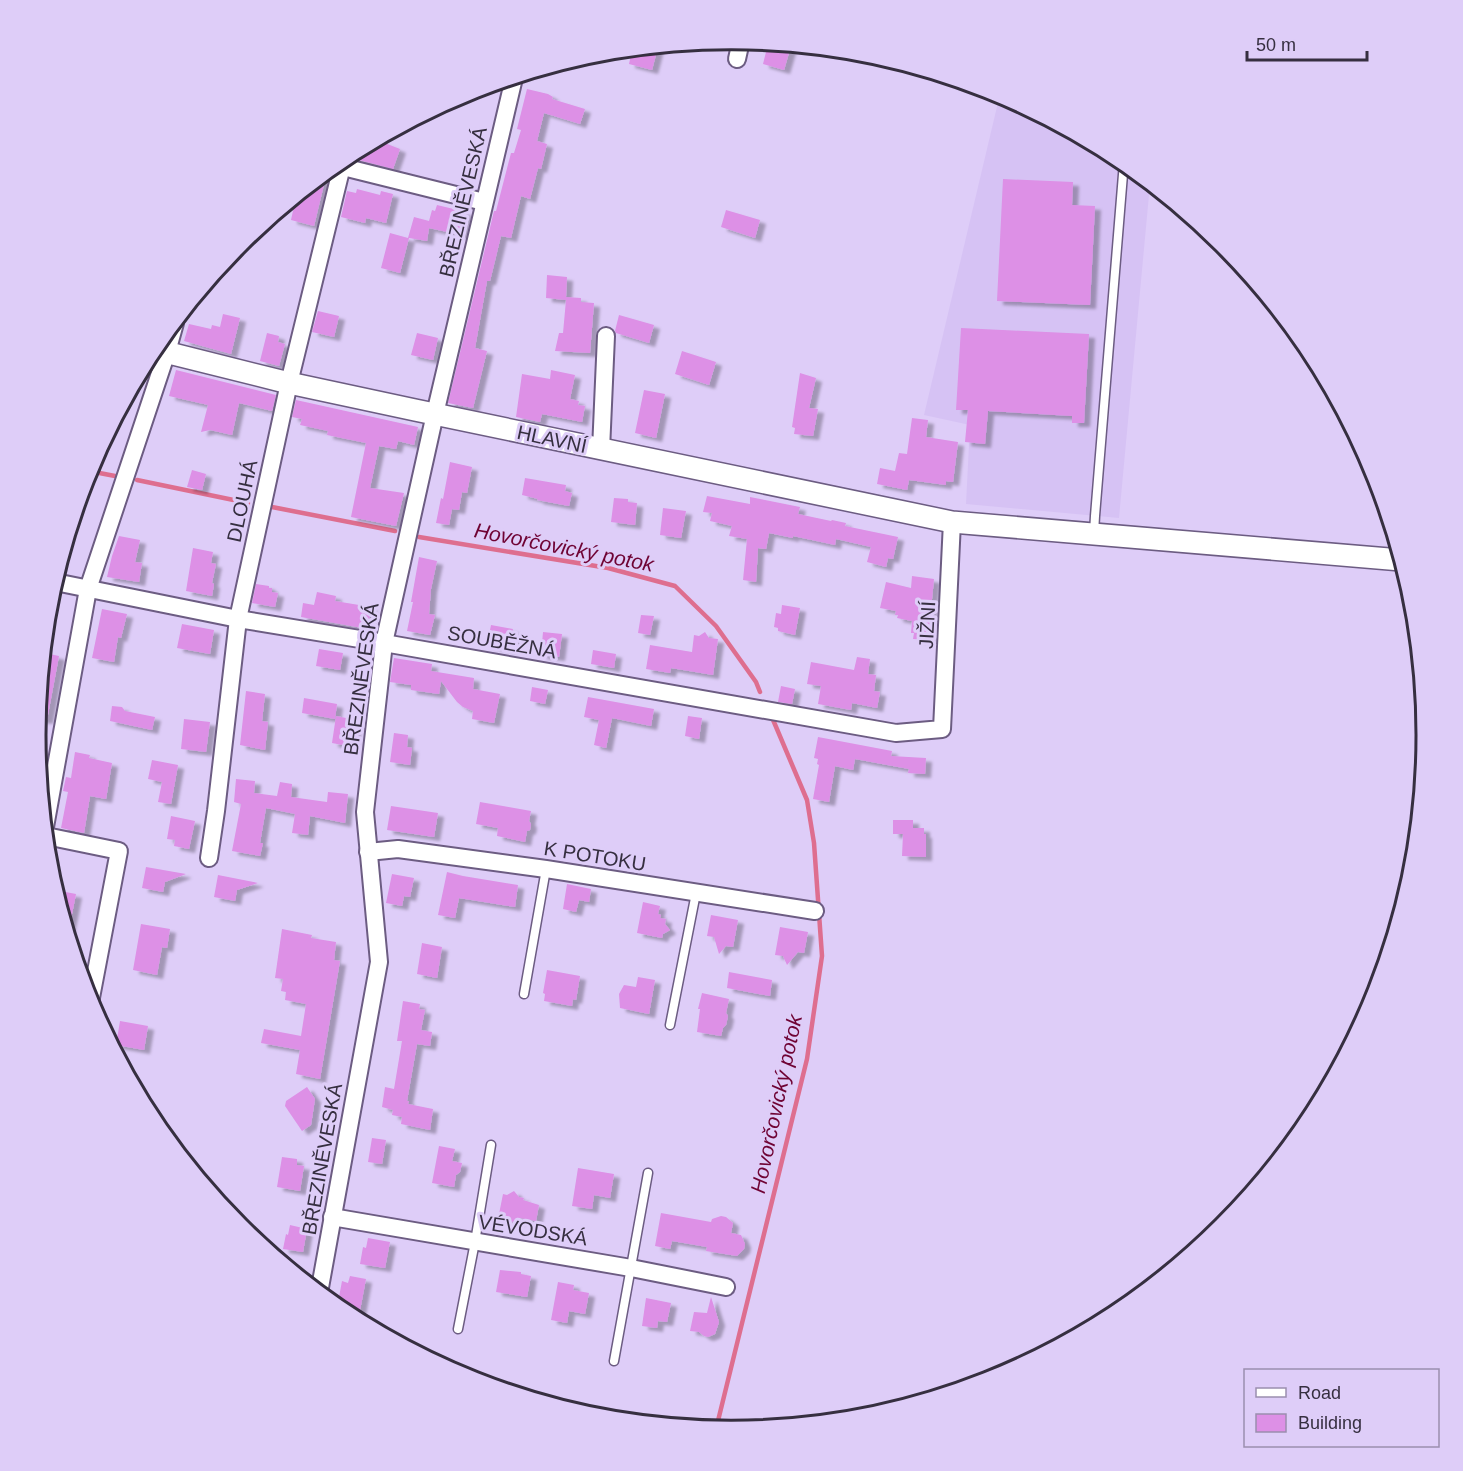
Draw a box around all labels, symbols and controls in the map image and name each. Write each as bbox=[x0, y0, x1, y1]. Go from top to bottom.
scale bar bbox=[1247, 24, 1367, 62]
text: 50 m bbox=[1256, 35, 1296, 55]
street label: BŘEZINĚVESKÁ bbox=[435, 124, 491, 279]
street label: HLAVNÍ bbox=[515, 421, 589, 457]
street label: DLOUHÁ bbox=[223, 457, 262, 544]
water label: Hovorčovický potok bbox=[472, 518, 657, 576]
street label: JIŽNÍ bbox=[915, 600, 939, 649]
street label: BŘEZINĚVESKÁ bbox=[339, 601, 383, 756]
street label: SOUBĚŽNÁ bbox=[446, 622, 559, 662]
street label: K POTOKU bbox=[542, 837, 648, 875]
water label: Hovorčovický potok bbox=[746, 1011, 806, 1195]
street label: BŘEZINĚVESKÁ bbox=[298, 1081, 346, 1236]
street label: VÉVODSKÁ bbox=[477, 1211, 590, 1250]
legend bbox=[1244, 1369, 1439, 1447]
text: Road bbox=[1298, 1383, 1341, 1403]
text: Building bbox=[1298, 1413, 1362, 1433]

